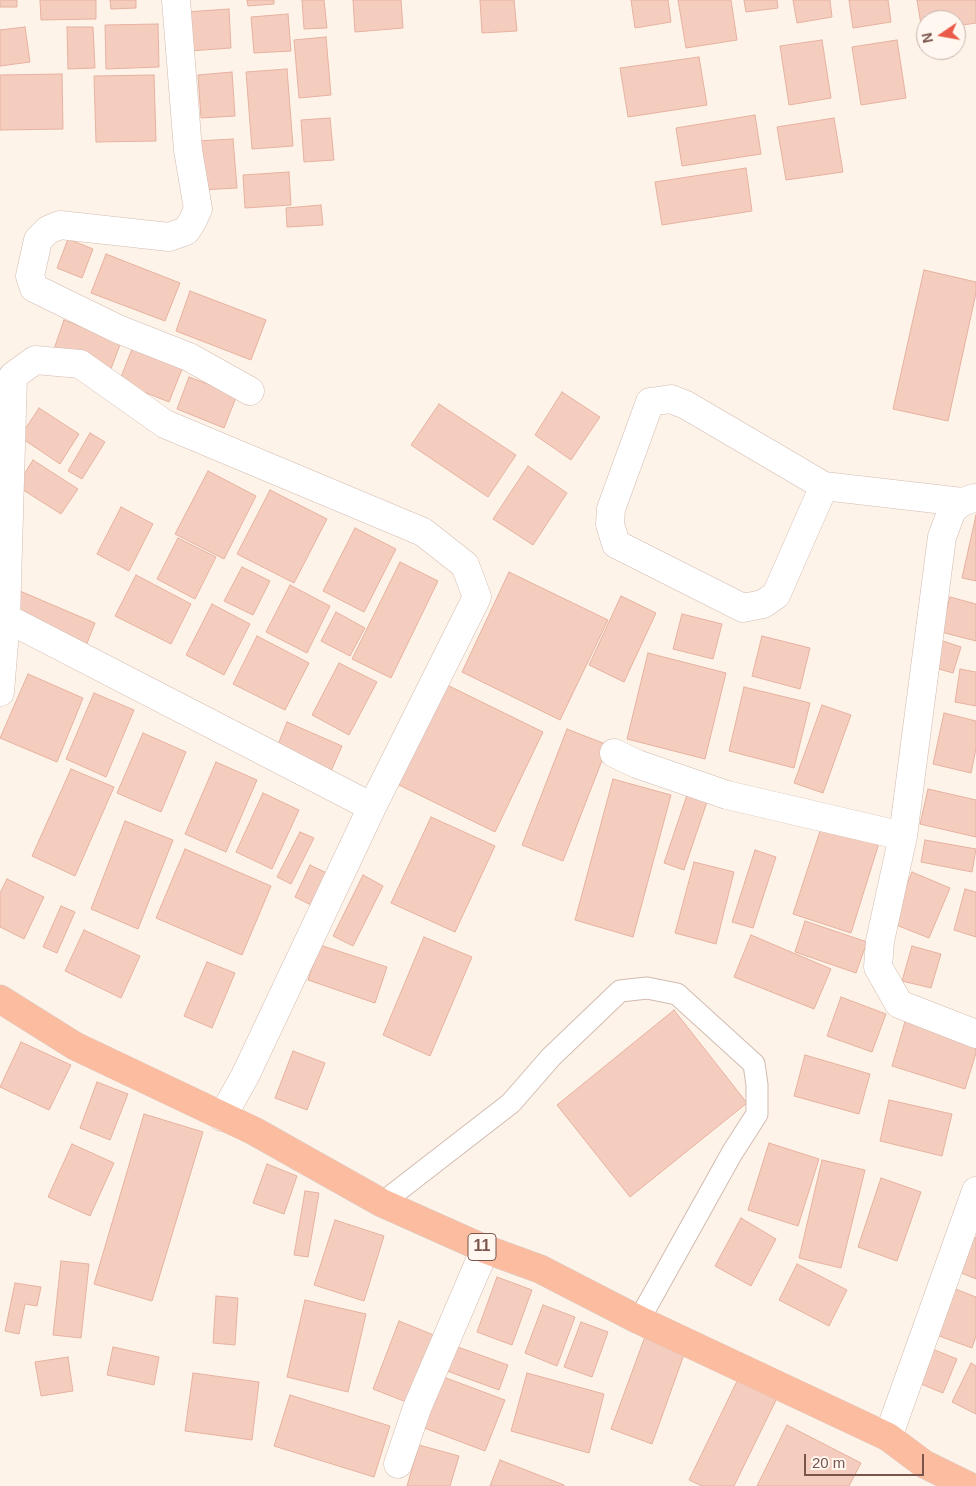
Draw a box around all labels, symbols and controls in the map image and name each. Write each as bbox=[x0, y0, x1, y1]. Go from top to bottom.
north arrow bbox=[916, 10, 966, 60]
text: N bbox=[918, 31, 936, 45]
road number: 11 bbox=[468, 1234, 496, 1260]
scale bar bbox=[806, 1444, 926, 1476]
text: 20 m bbox=[812, 1454, 845, 1471]

